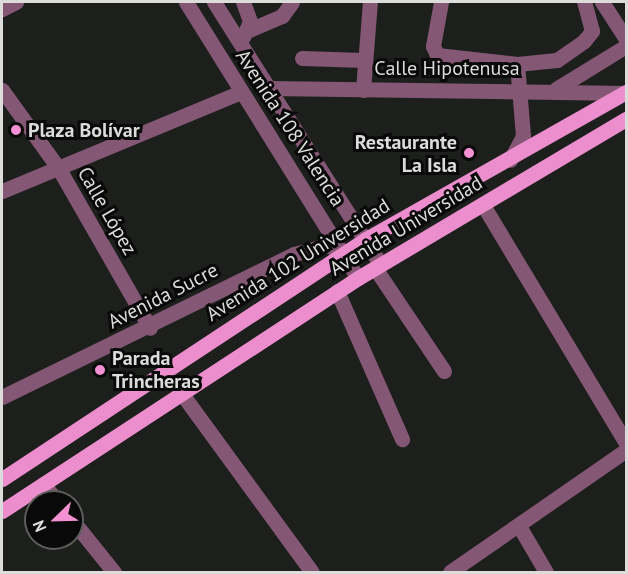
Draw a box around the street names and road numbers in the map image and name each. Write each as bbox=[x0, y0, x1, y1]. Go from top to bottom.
street label: Avenida 108 Valencia bbox=[230, 45, 350, 211]
street label: Calle Hipotenusa bbox=[374, 56, 520, 80]
street label: Calle López bbox=[72, 163, 142, 259]
street label: Avenida Universidad bbox=[325, 171, 487, 281]
street label: Avenida 102 Universidad bbox=[202, 194, 394, 326]
street label: Avenida Sucre bbox=[104, 258, 222, 334]

